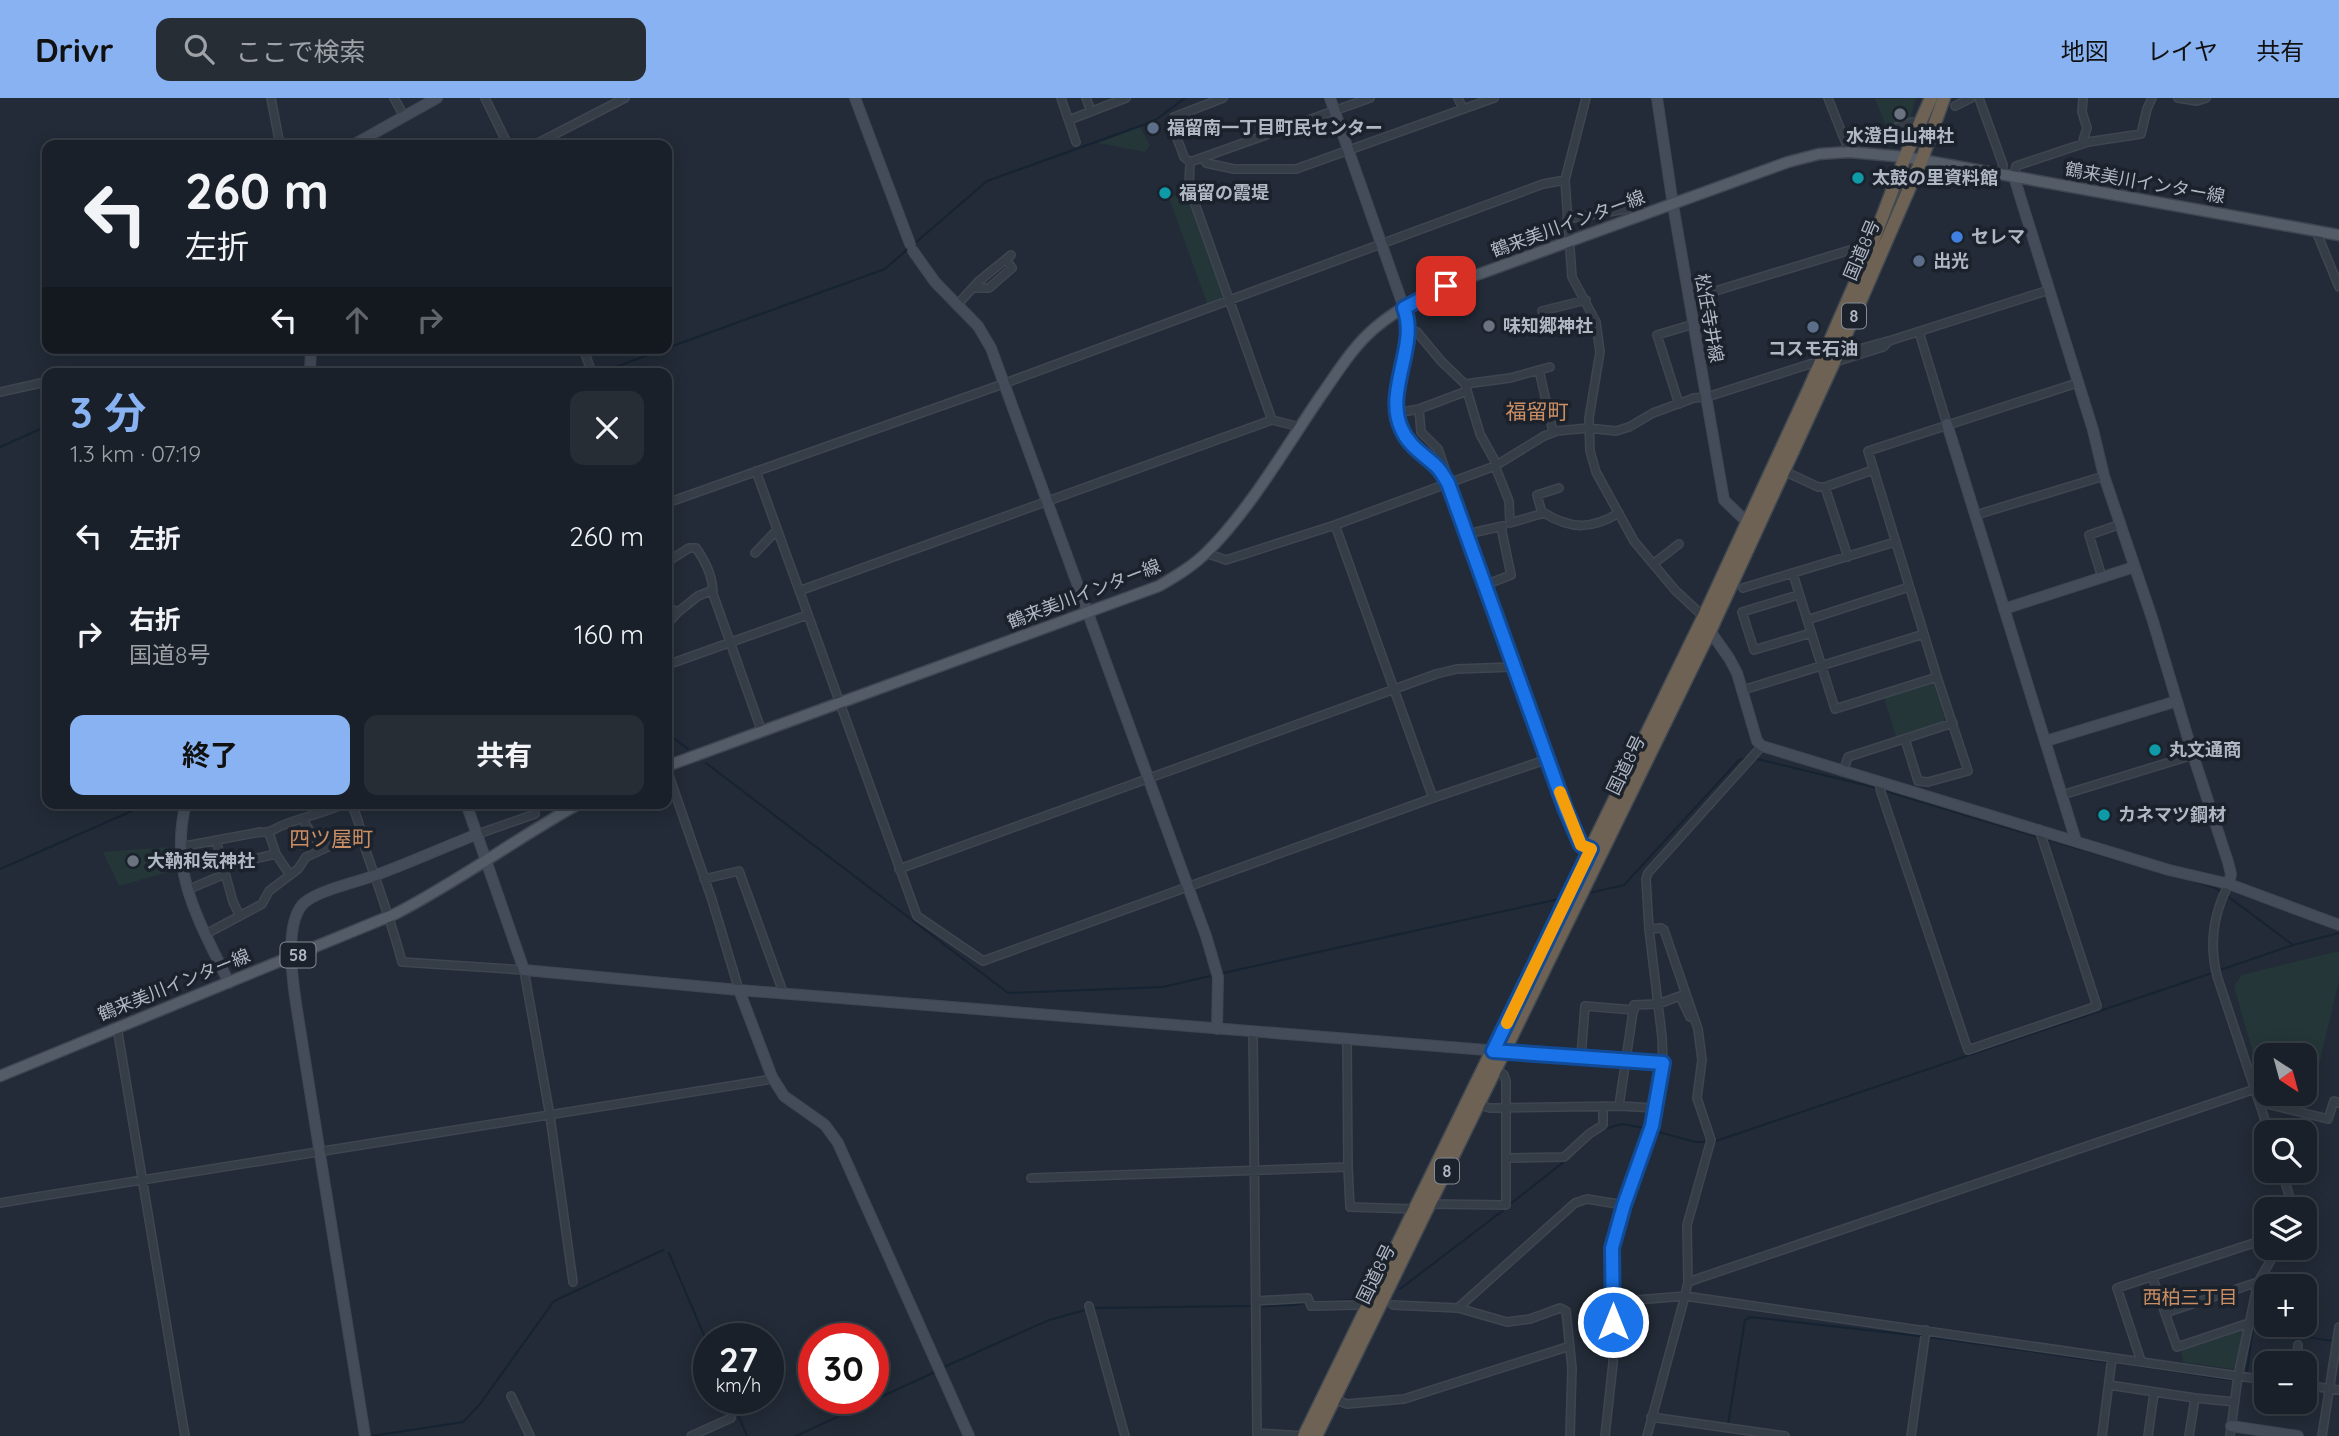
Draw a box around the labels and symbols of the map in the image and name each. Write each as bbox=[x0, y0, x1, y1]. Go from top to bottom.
marker: 水澄白山神社 bbox=[1892, 106, 1908, 122]
place label: 福留南一丁目町民センター bbox=[1167, 116, 1383, 139]
marker: 福留南一丁目町民センター bbox=[1145, 120, 1161, 136]
place label: 水澄白山神社 bbox=[1846, 124, 1954, 147]
street label: 鶴来美川インター線 bbox=[2063, 157, 2227, 208]
place label: 太鼓の里資料館 bbox=[1872, 166, 1998, 189]
marker: 太鼓の里資料館 bbox=[1850, 170, 1866, 186]
place label: 福留の霞堤 bbox=[1179, 181, 1269, 204]
marker: 福留の霞堤 bbox=[1157, 185, 1173, 201]
street label: 鶴来美川インター線 bbox=[1488, 185, 1648, 262]
street label: 国道8号 bbox=[1839, 216, 1885, 284]
place label: セレマ bbox=[1971, 225, 2025, 248]
marker: セレマ bbox=[1949, 229, 1965, 245]
place label: 出光 bbox=[1933, 249, 1969, 272]
marker: 出光 bbox=[1911, 253, 1927, 269]
pin bbox=[1416, 256, 1476, 316]
street label: 松任寺井線 bbox=[1690, 272, 1729, 364]
road number: 8 bbox=[1842, 304, 1866, 328]
place label: 味知郷神社 bbox=[1503, 314, 1593, 337]
marker: 味知郷神社 bbox=[1481, 318, 1497, 334]
marker: コスモ石油 bbox=[1805, 319, 1821, 335]
place label: コスモ石油 bbox=[1768, 337, 1858, 360]
district label: 福留町 bbox=[1506, 398, 1569, 424]
street label: 鶴来美川インター線 bbox=[1004, 554, 1164, 633]
street label: 国道8号 bbox=[1601, 731, 1650, 798]
place label: 丸文通商 bbox=[2169, 738, 2241, 761]
marker: 丸文通商 bbox=[2147, 742, 2163, 758]
place label: カネマツ鋼材 bbox=[2118, 803, 2226, 826]
marker: カネマツ鋼材 bbox=[2096, 807, 2112, 823]
district label: 四ツ屋町 bbox=[289, 825, 373, 851]
place label: 大靹和気神社 bbox=[147, 849, 255, 872]
marker: 大靹和気神社 bbox=[125, 853, 141, 869]
road number: 58 bbox=[280, 942, 316, 968]
street label: 鶴来美川インター線 bbox=[94, 944, 253, 1026]
north arrow bbox=[2254, 1043, 2317, 1106]
road number: 8 bbox=[1435, 1158, 1459, 1184]
street label: 国道8号 bbox=[1351, 1240, 1400, 1307]
position arrow bbox=[1576, 1285, 1650, 1359]
district label: 西柏三丁目 bbox=[2142, 1285, 2238, 1309]
speed limit sign: 30 bbox=[798, 1323, 889, 1414]

